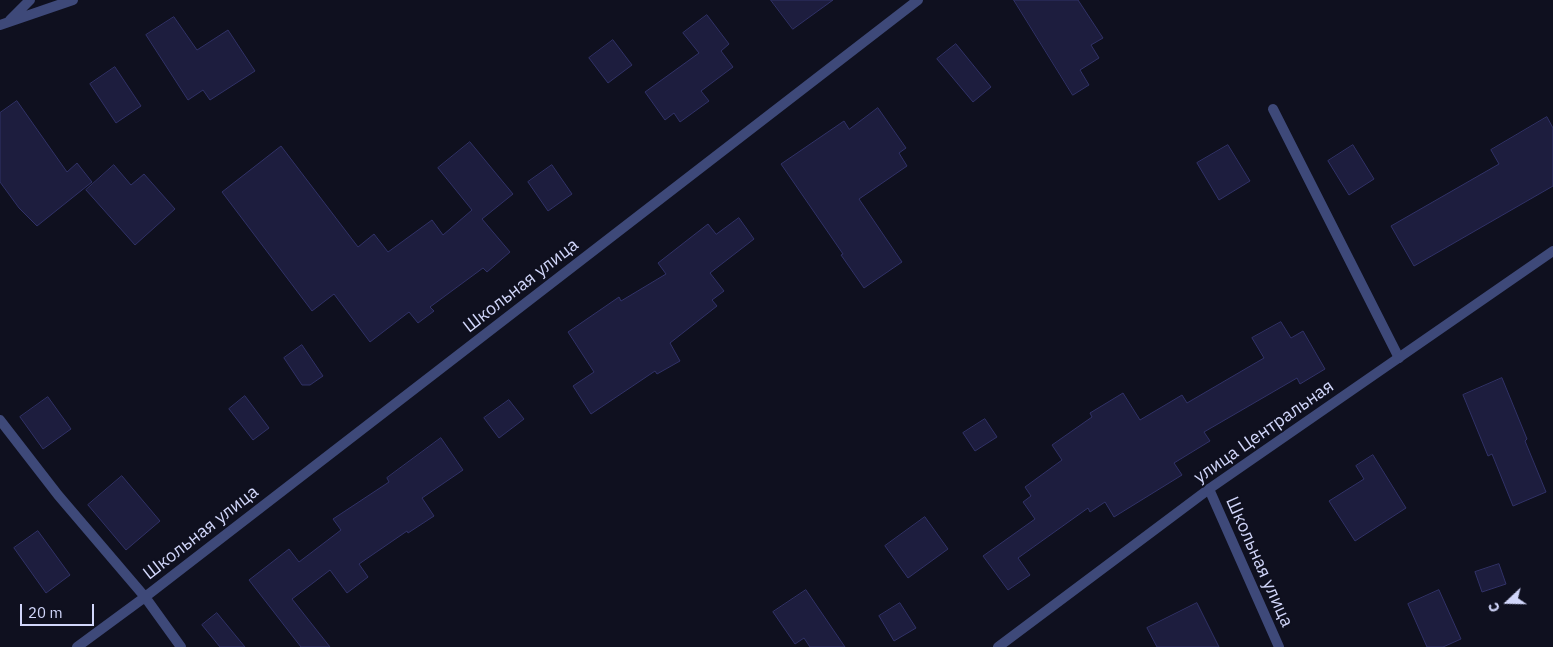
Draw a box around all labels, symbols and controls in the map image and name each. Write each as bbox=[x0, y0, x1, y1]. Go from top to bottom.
street label: Школьная улица bbox=[459, 234, 583, 338]
street label: улица Центральная bbox=[1190, 376, 1338, 488]
street label: Школьная улица bbox=[139, 481, 263, 585]
street label: Школьная улица bbox=[1221, 494, 1297, 630]
north arrow bbox=[1483, 577, 1533, 627]
scale bar bbox=[22, 594, 96, 626]
text: С bbox=[1484, 600, 1504, 615]
text: 20 m bbox=[28, 603, 63, 622]

